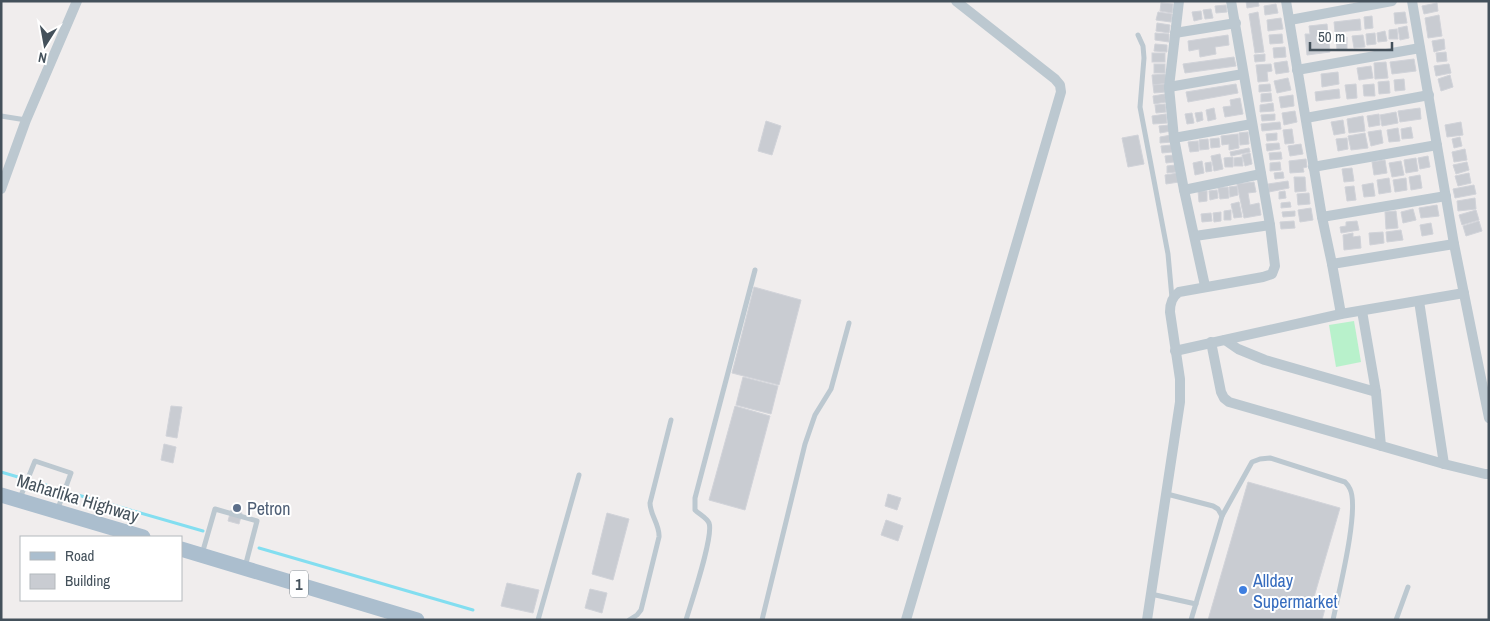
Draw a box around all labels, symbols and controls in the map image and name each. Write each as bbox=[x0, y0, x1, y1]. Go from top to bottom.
north arrow bbox=[20, 20, 70, 70]
scale bar bbox=[1310, 20, 1392, 52]
text: 50 m bbox=[1318, 26, 1345, 47]
text: N bbox=[37, 48, 48, 67]
street label: Maharlika Highway bbox=[14, 468, 143, 529]
place label: Petron bbox=[247, 496, 291, 521]
marker: Petron bbox=[231, 502, 243, 514]
legend bbox=[20, 536, 182, 601]
text: Road bbox=[65, 545, 94, 566]
place label: Allday Supermarket bbox=[1252, 568, 1338, 614]
text: Building bbox=[65, 570, 110, 591]
road number: 1 bbox=[290, 570, 308, 598]
marker: Allday Supermarket bbox=[1237, 584, 1249, 596]

